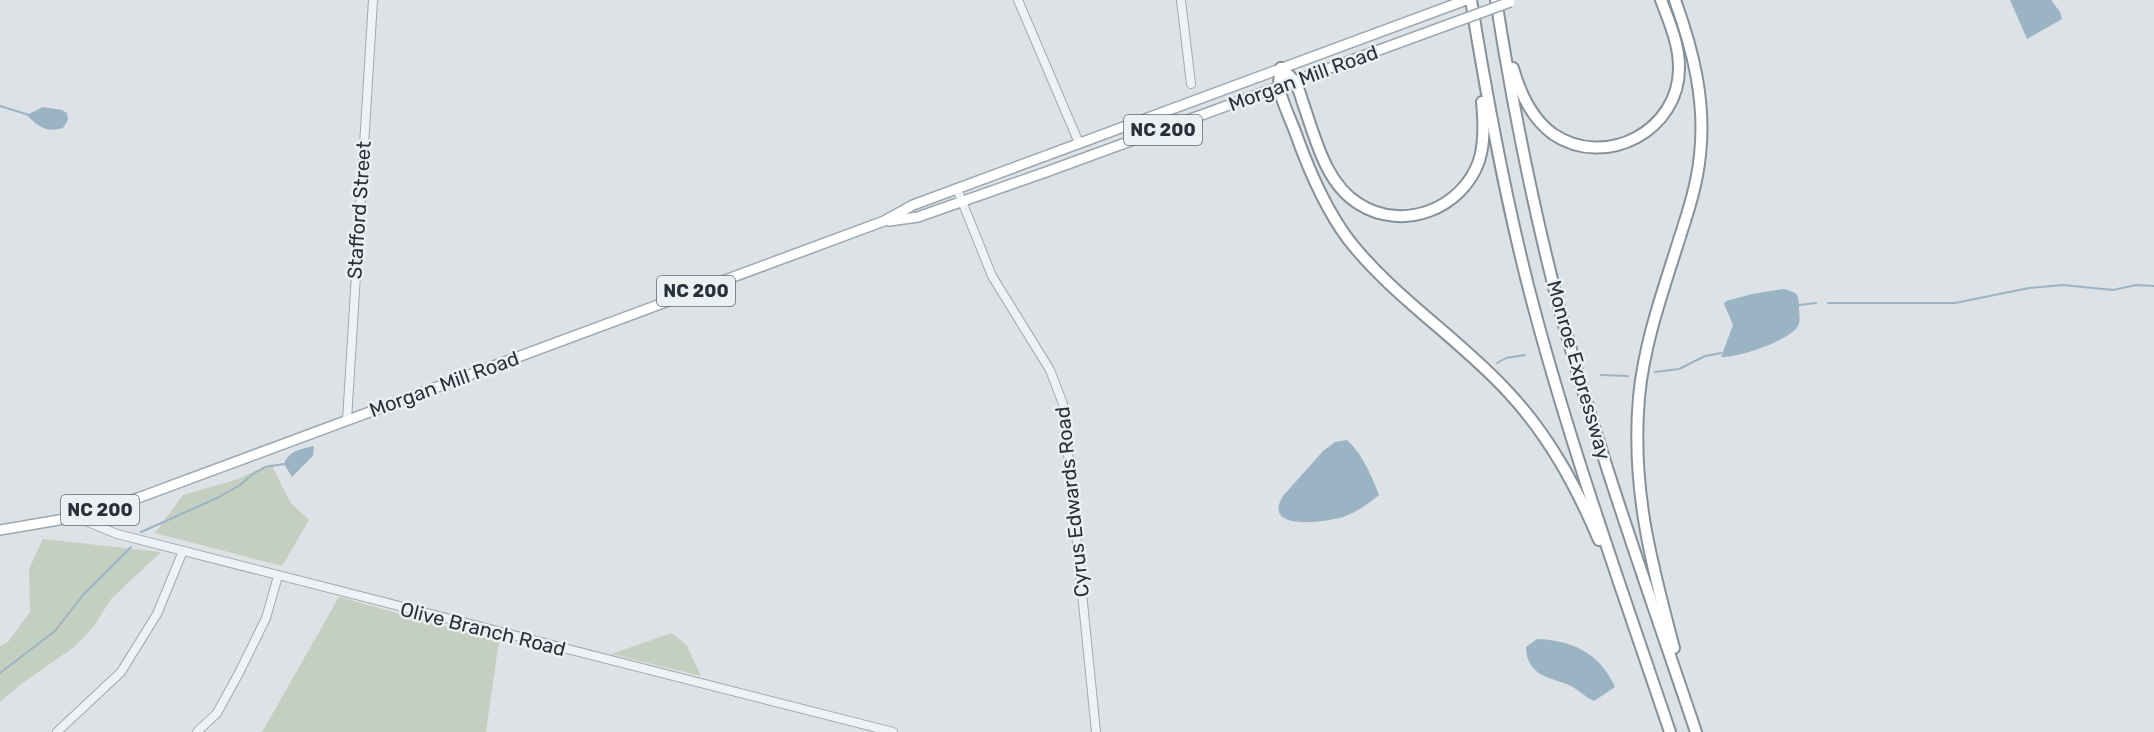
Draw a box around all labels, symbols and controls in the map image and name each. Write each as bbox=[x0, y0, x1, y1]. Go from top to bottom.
street label: Morgan Mill Road bbox=[1225, 40, 1381, 116]
road number: NC 200 bbox=[1124, 115, 1202, 145]
street label: Stafford Street bbox=[342, 140, 376, 280]
road number: NC 200 bbox=[657, 276, 735, 306]
street label: Monroe Expressway bbox=[1542, 277, 1616, 463]
street label: Morgan Mill Road bbox=[366, 346, 522, 422]
street label: Cyrus Edwards Road bbox=[1050, 405, 1094, 599]
road number: NC 200 bbox=[61, 495, 139, 525]
street label: Olive Branch Road bbox=[398, 597, 568, 661]

